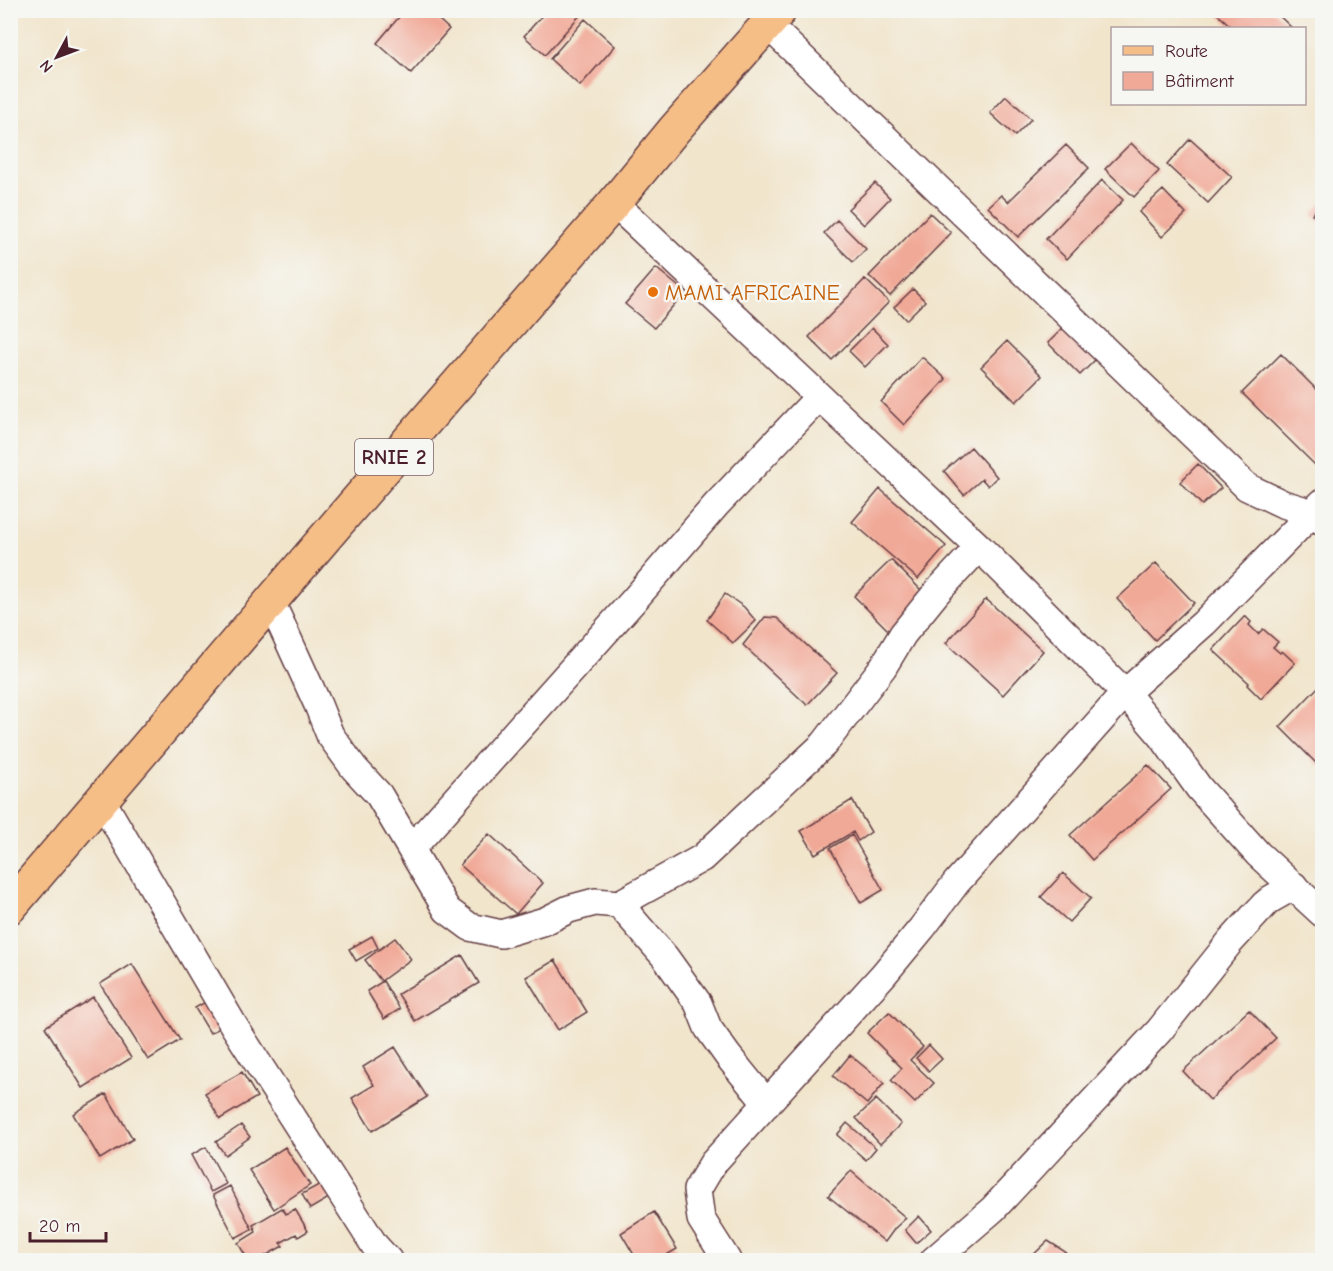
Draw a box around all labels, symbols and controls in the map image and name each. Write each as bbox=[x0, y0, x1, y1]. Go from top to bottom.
north arrow bbox=[27, 27, 87, 87]
legend bbox=[1111, 27, 1306, 105]
text: Route bbox=[1165, 41, 1208, 62]
text: N bbox=[36, 56, 57, 76]
text: Bâtiment bbox=[1165, 71, 1235, 92]
place label: MAMI AFRICAINE bbox=[665, 280, 840, 306]
marker: MAMI AFRICAINE bbox=[646, 285, 660, 299]
road number: RNIE 2 bbox=[355, 439, 433, 475]
scale bar bbox=[30, 1205, 106, 1243]
text: 20 m bbox=[39, 1216, 80, 1237]

